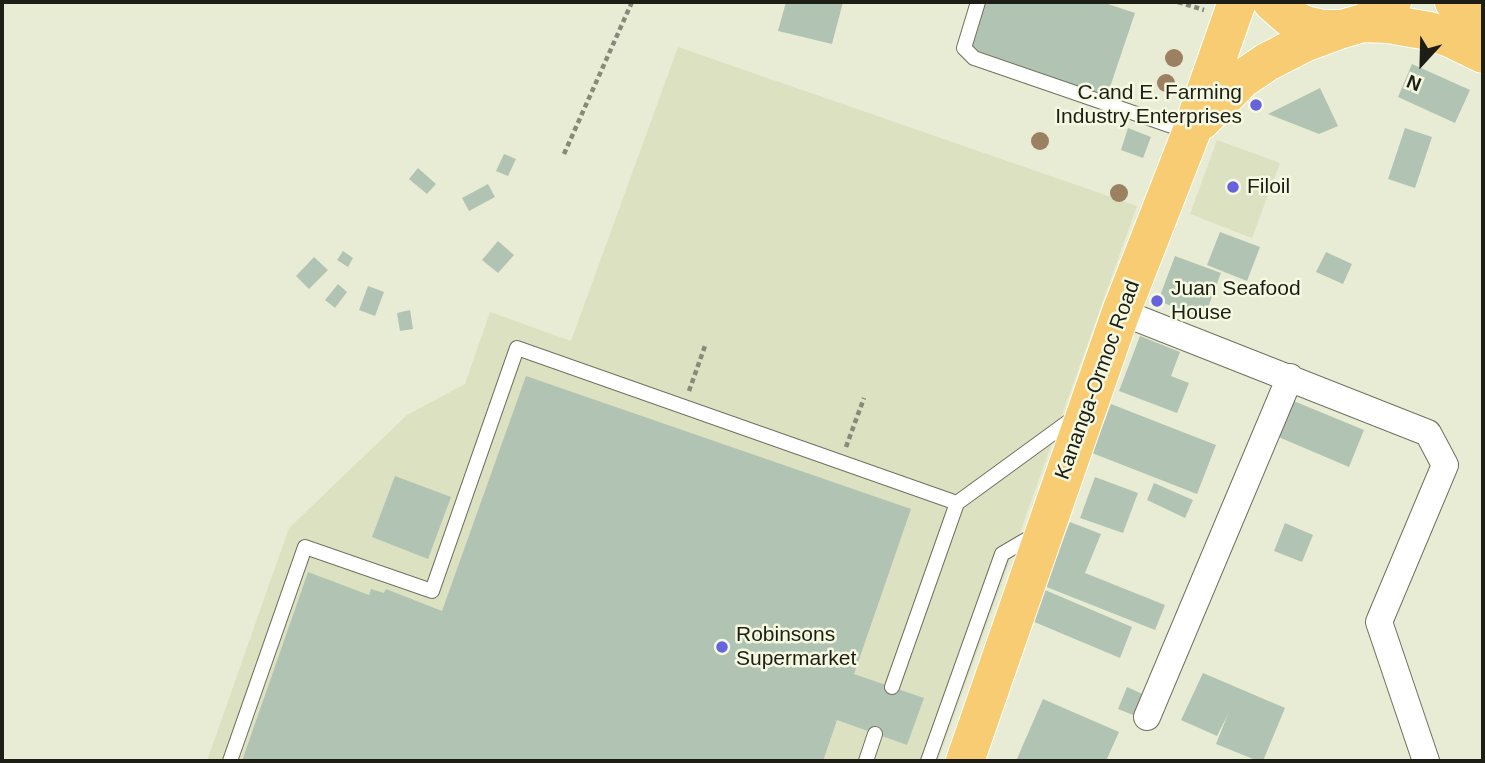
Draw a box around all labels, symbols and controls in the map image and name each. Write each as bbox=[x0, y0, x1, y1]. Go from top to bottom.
north arrow bbox=[1387, 28, 1457, 98]
text: N bbox=[1404, 71, 1424, 95]
place label: C.and E. Farming Industry Enterprises bbox=[1055, 80, 1242, 130]
marker: C.and E. Farming Industry Enterprises bbox=[1248, 97, 1264, 113]
place label: Filoil bbox=[1247, 174, 1290, 200]
marker: Filoil bbox=[1225, 179, 1241, 195]
place label: Juan Seafood House bbox=[1171, 276, 1301, 326]
street label: Kananga-Ormoc Road bbox=[1050, 277, 1146, 483]
marker: Juan Seafood House bbox=[1149, 293, 1165, 309]
place label: Robinsons Supermarket bbox=[736, 622, 856, 672]
marker: Robinsons Supermarket bbox=[714, 639, 730, 655]

